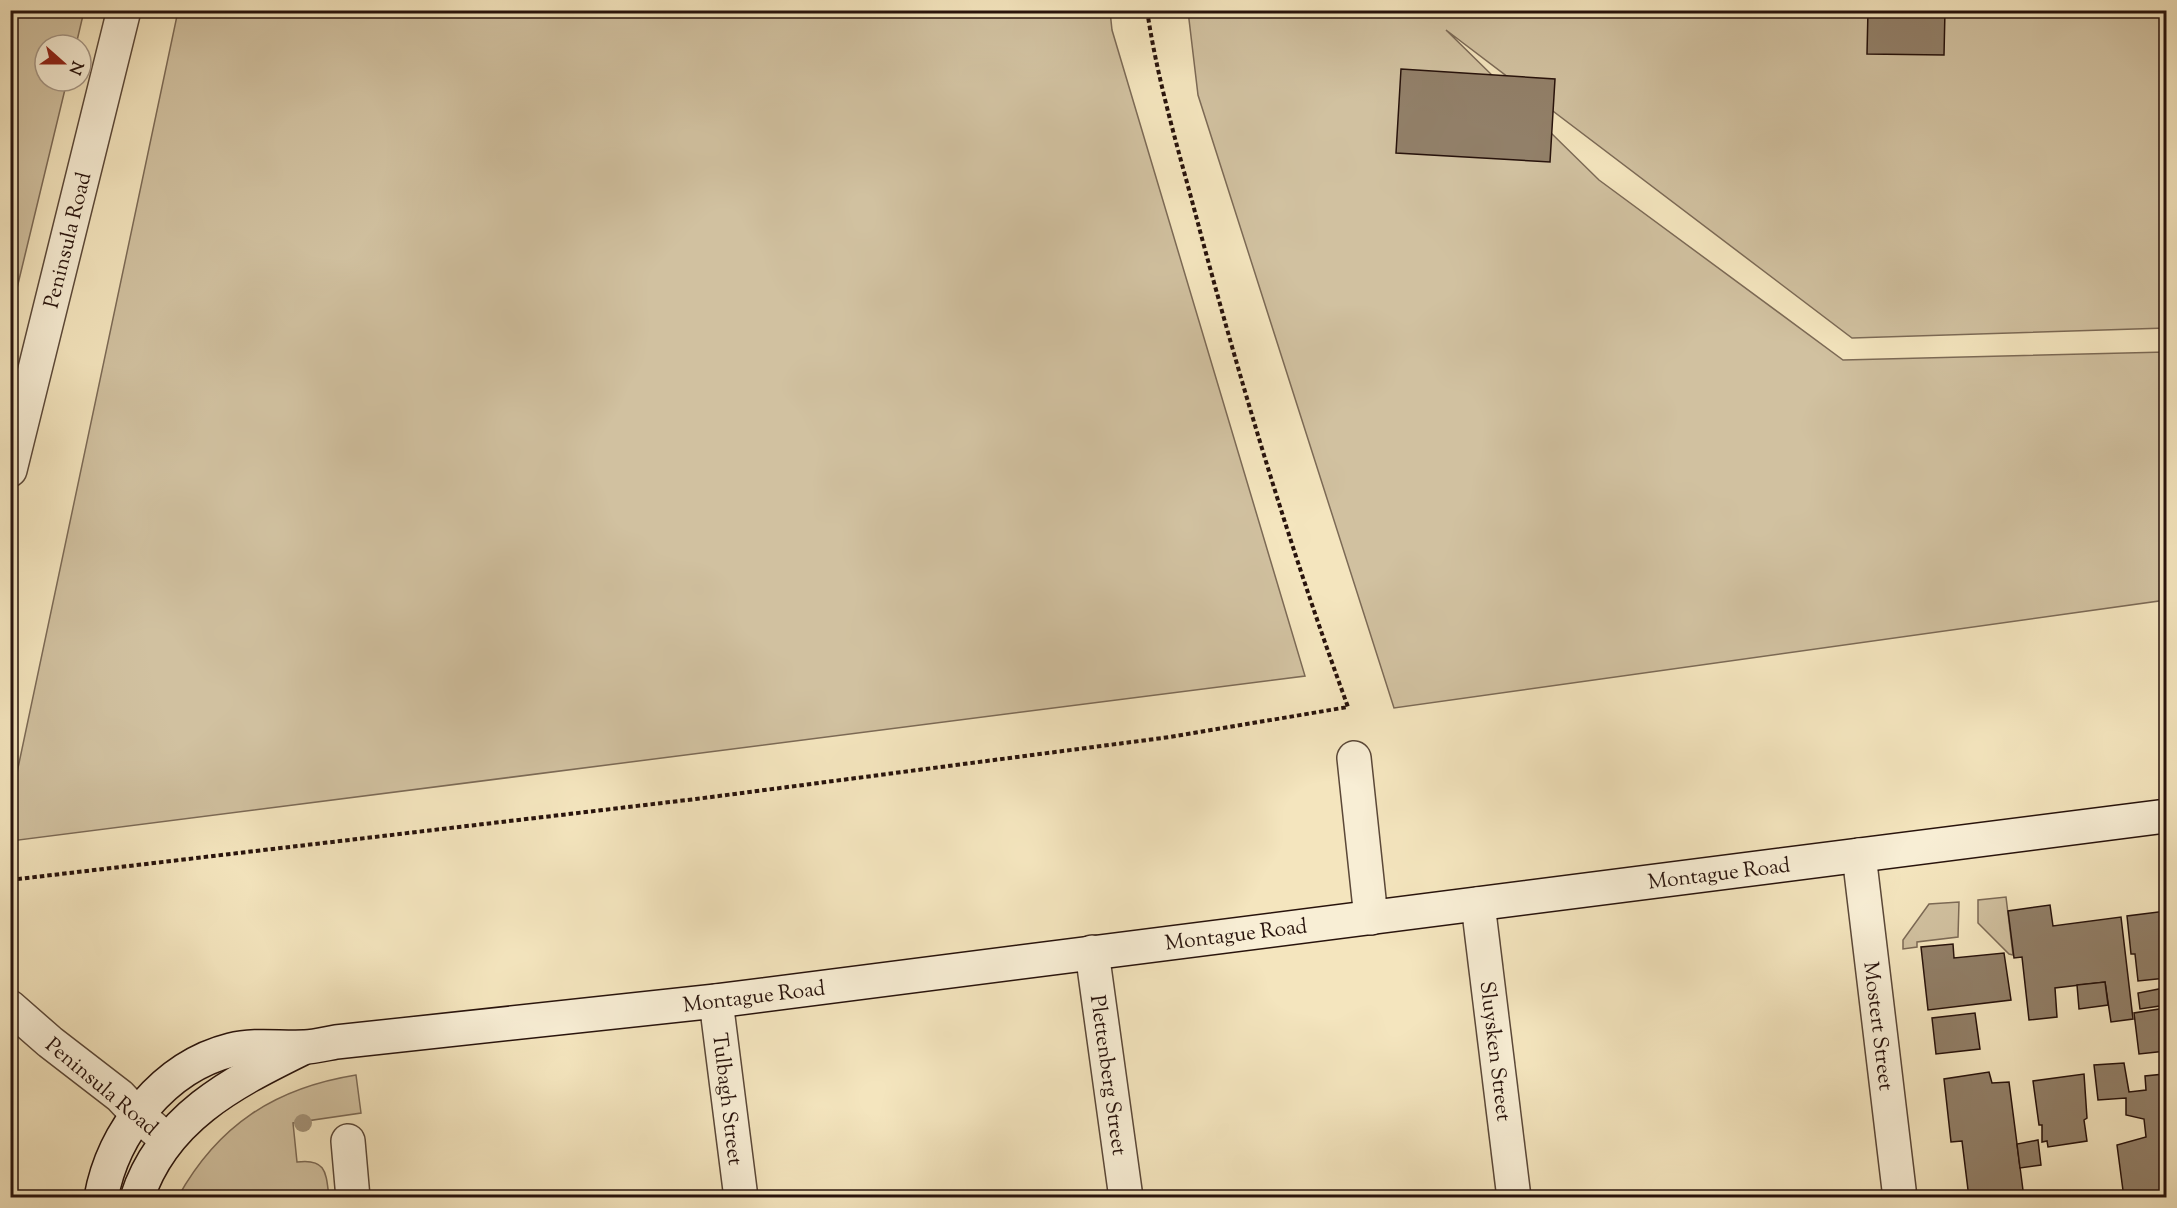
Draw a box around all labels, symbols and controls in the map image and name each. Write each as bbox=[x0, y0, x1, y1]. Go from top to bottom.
north arrow bbox=[33, 33, 93, 93]
text: N bbox=[62, 57, 88, 78]
street label: Peninsula Road bbox=[38, 169, 100, 312]
street label: Montague Road bbox=[1646, 851, 1792, 899]
street label: Montague Road bbox=[1163, 912, 1309, 960]
street label: Mostert Street bbox=[1854, 960, 1900, 1092]
street label: Montague Road bbox=[681, 974, 827, 1022]
street label: Sluysken Street bbox=[1471, 979, 1517, 1123]
street label: Plettenberg Street bbox=[1081, 993, 1133, 1157]
street label: Peninsula Road bbox=[38, 1031, 164, 1144]
street label: Tulbagh Street bbox=[703, 1031, 749, 1167]

